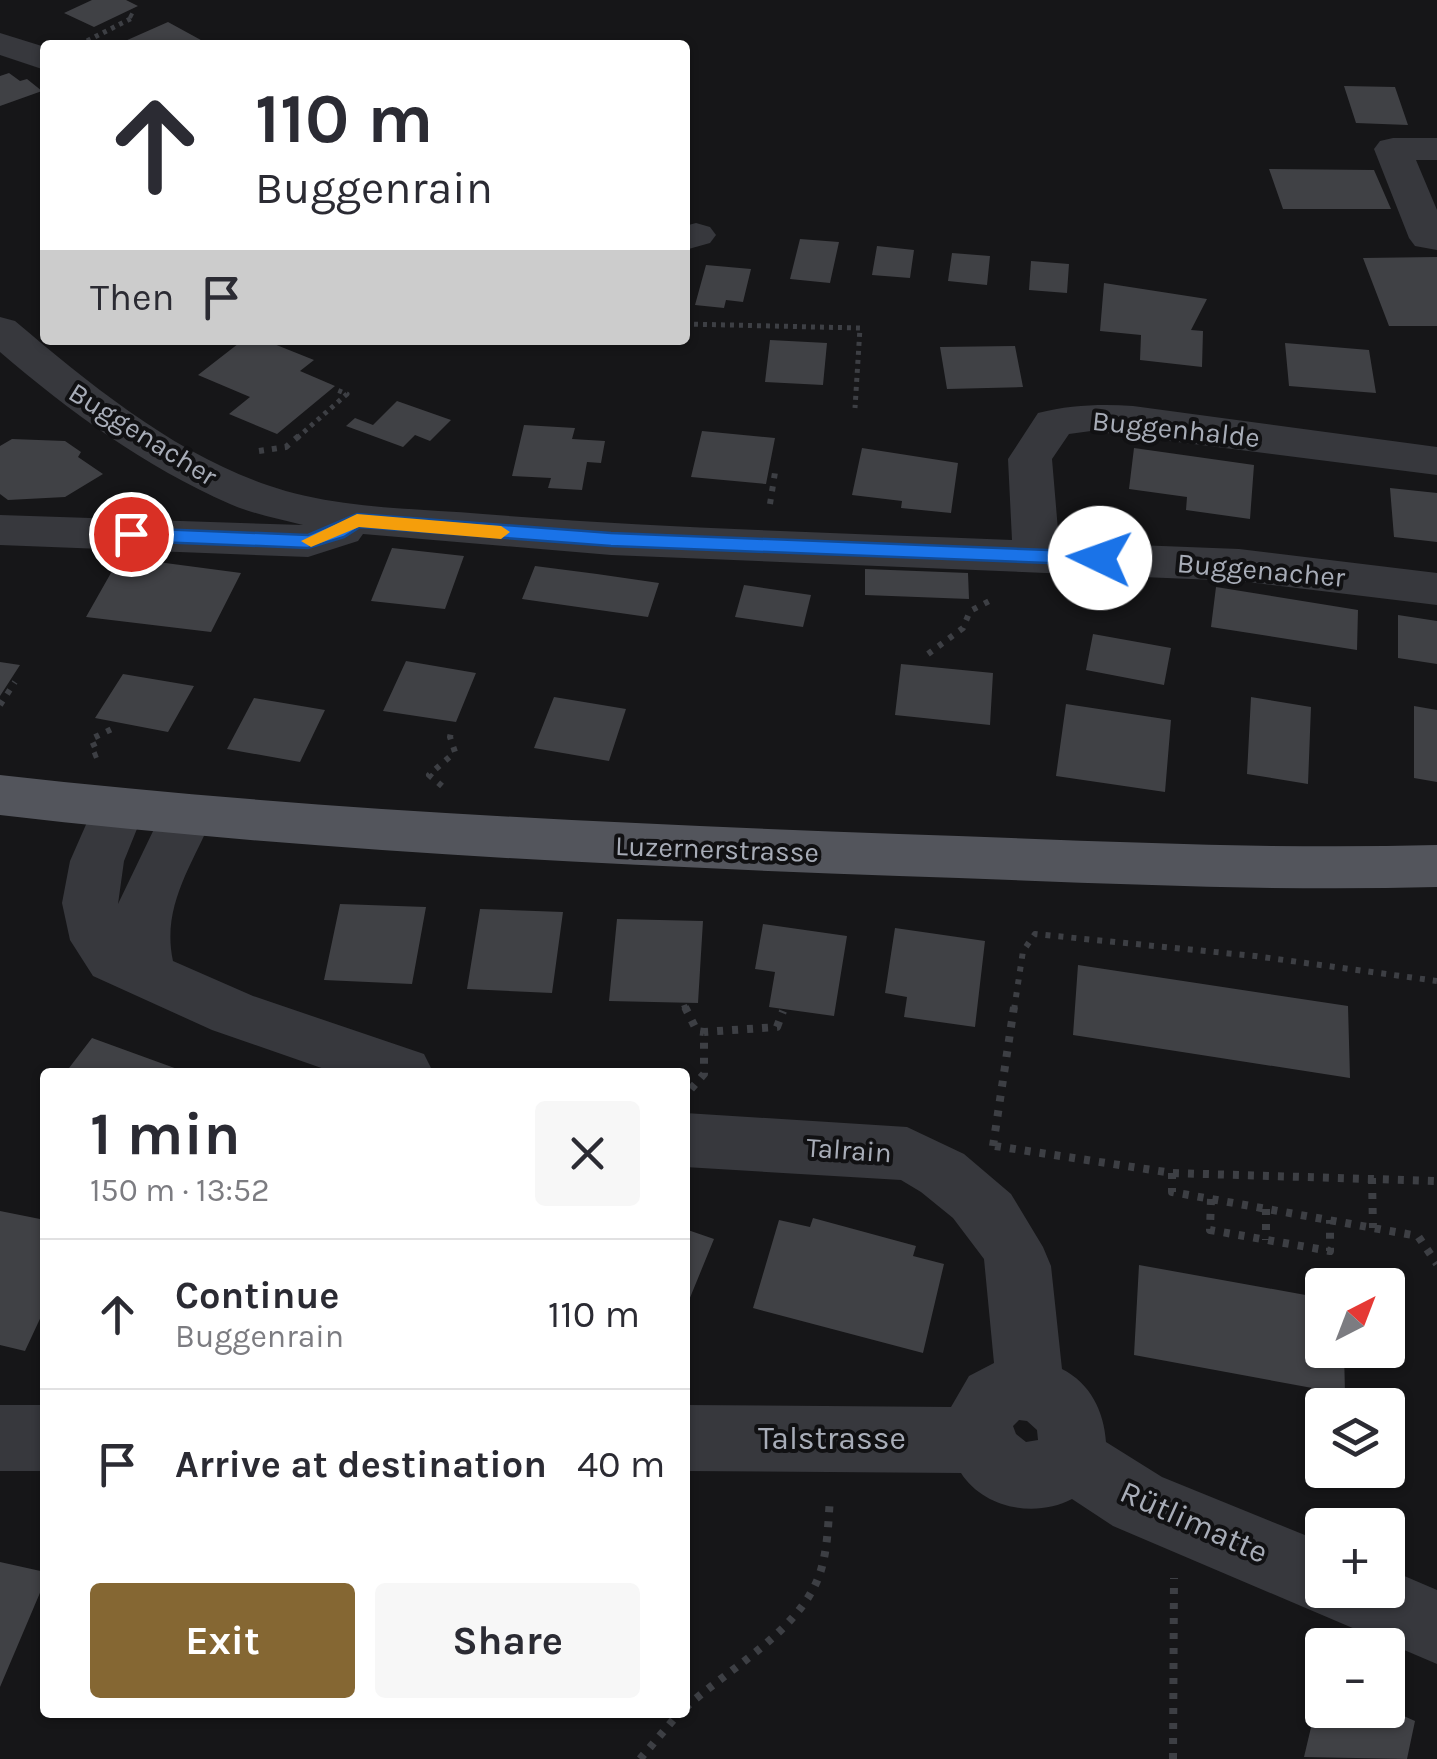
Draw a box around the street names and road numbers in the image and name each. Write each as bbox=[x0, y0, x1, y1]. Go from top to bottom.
street label: Buggenacher bbox=[63, 375, 224, 493]
street label: Buggenhalde bbox=[1091, 404, 1261, 454]
street label: Buggenacher bbox=[1176, 546, 1347, 594]
street label: Luzernerstrasse bbox=[615, 829, 819, 869]
street label: Talrain bbox=[805, 1131, 893, 1169]
street label: Talstrasse bbox=[758, 1420, 906, 1457]
street label: Rütlimatte bbox=[1115, 1473, 1273, 1571]

